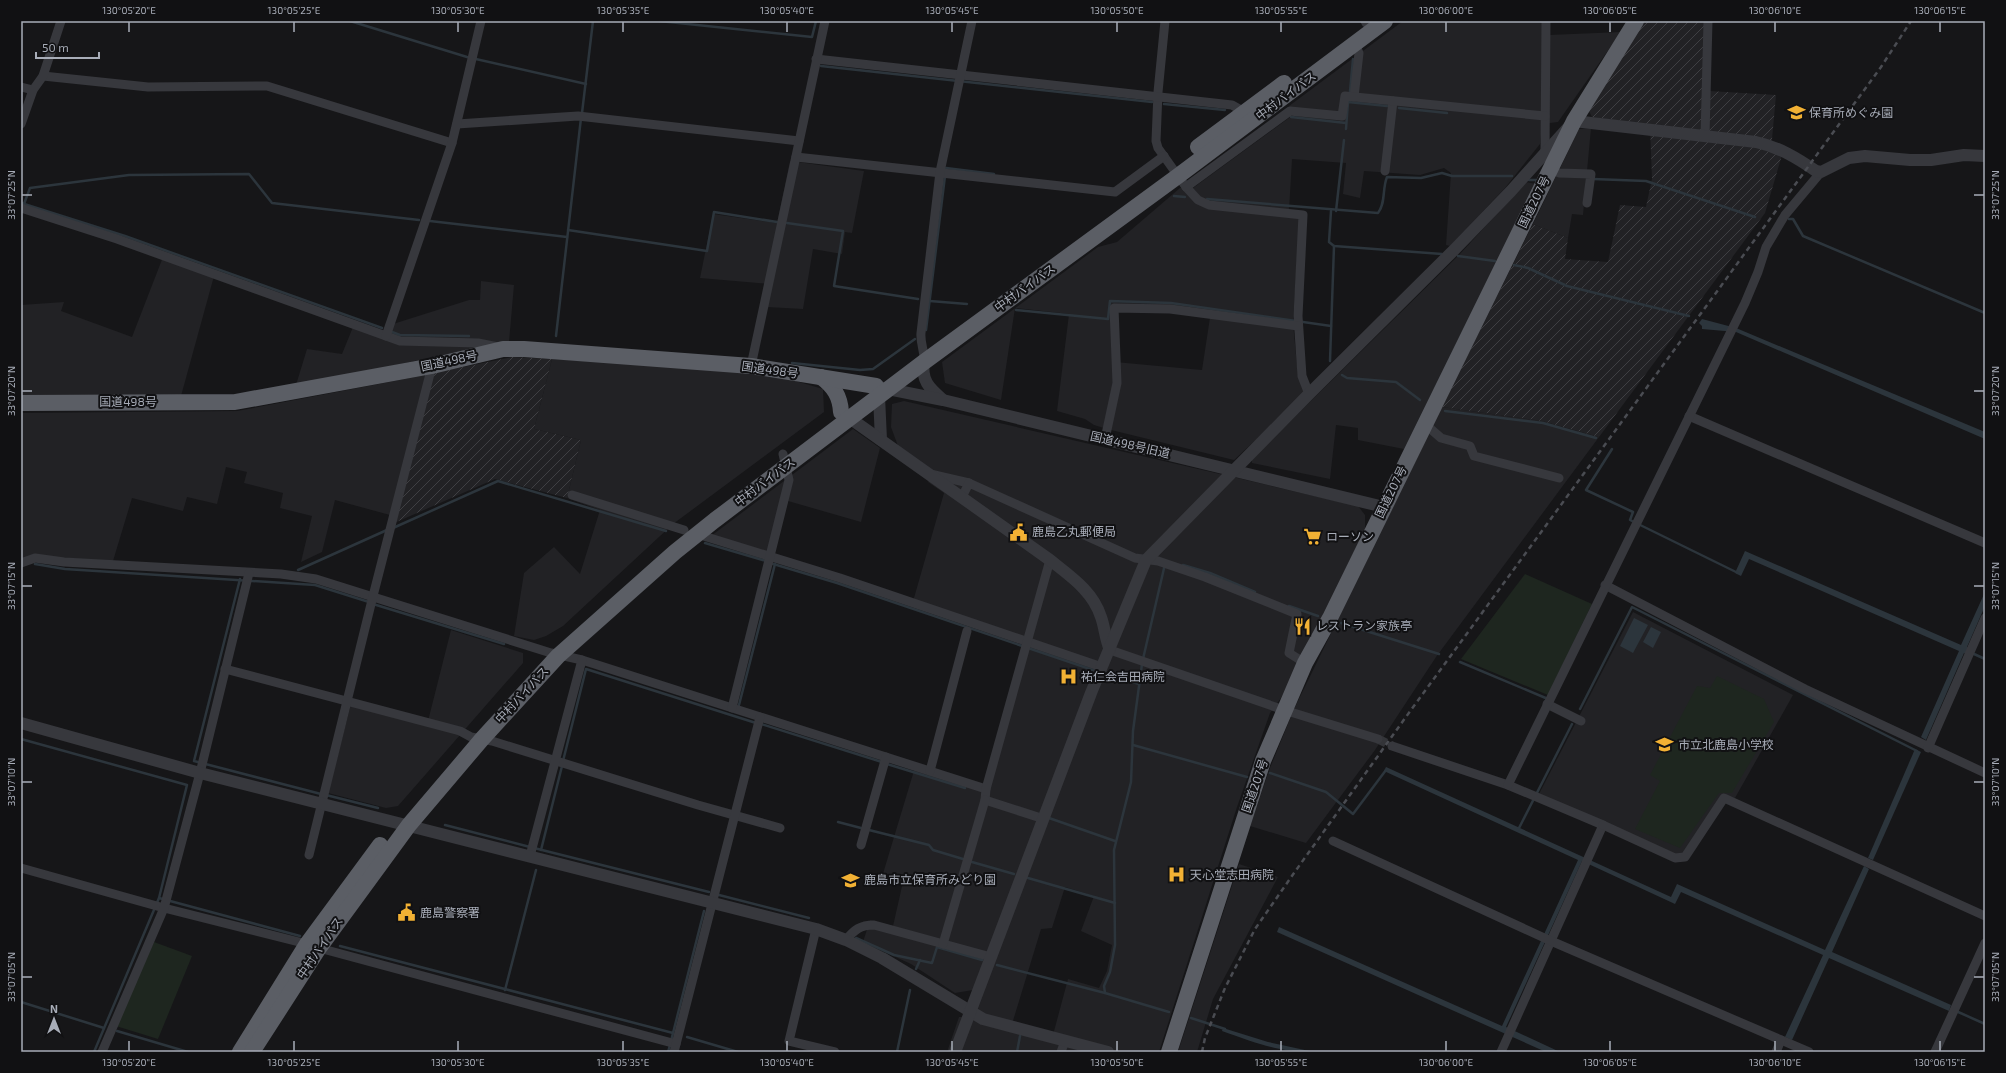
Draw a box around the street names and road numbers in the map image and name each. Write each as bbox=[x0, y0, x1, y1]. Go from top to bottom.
street label: 中村バイパス bbox=[1253, 68, 1318, 122]
street label: 国道207号 bbox=[1515, 173, 1552, 230]
street label: 中村バイパス bbox=[991, 260, 1058, 314]
street label: 国道498号 bbox=[419, 347, 478, 373]
street label: 国道498号 bbox=[741, 358, 800, 380]
street label: 国道498号 bbox=[99, 394, 157, 408]
street label: 国道498号旧道 bbox=[1089, 428, 1172, 460]
street label: 中村バイパス bbox=[732, 454, 797, 508]
street label: 国道207号 bbox=[1372, 463, 1409, 520]
street label: 中村バイパス bbox=[492, 663, 551, 725]
street label: 国道207号 bbox=[1238, 757, 1270, 814]
street label: 中村バイパス bbox=[293, 914, 345, 981]

